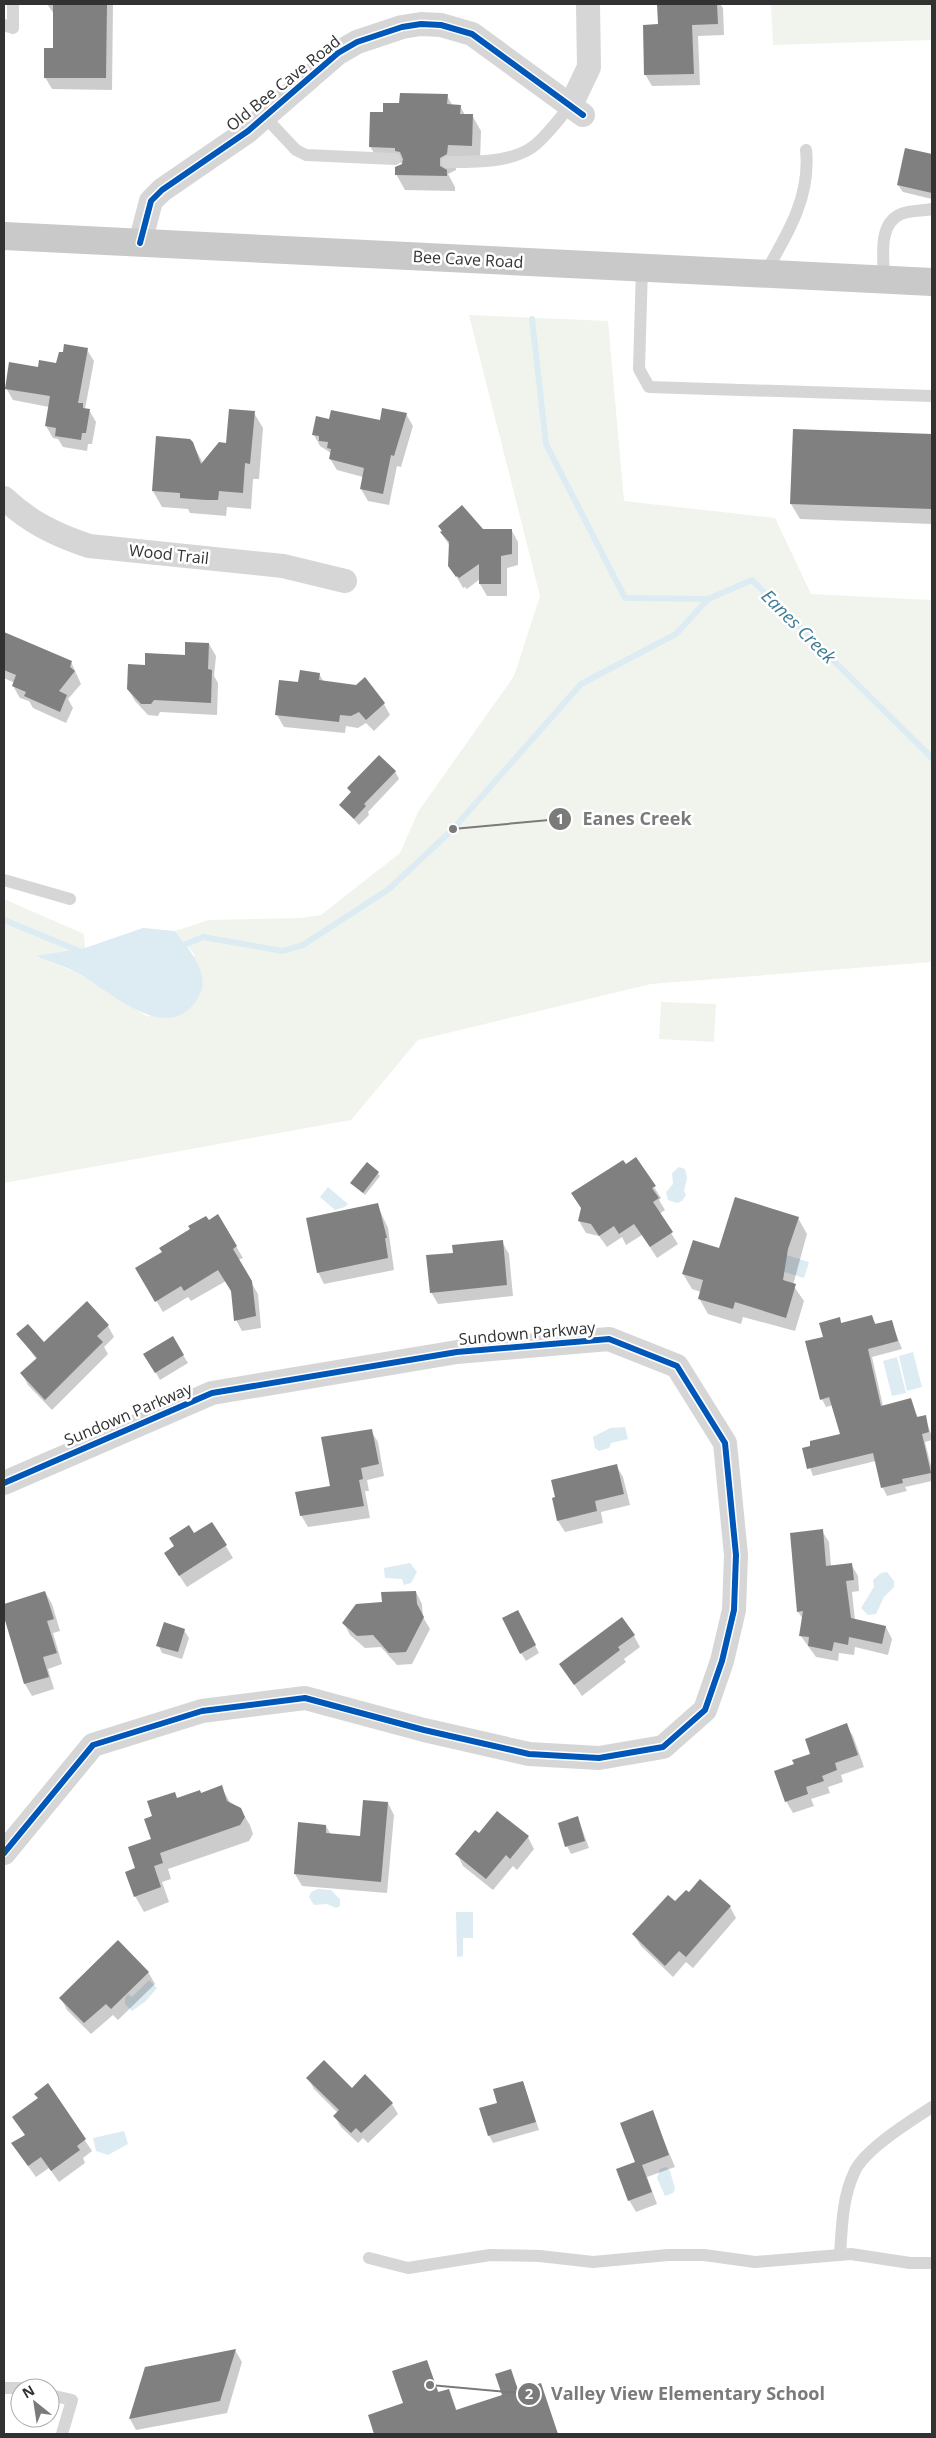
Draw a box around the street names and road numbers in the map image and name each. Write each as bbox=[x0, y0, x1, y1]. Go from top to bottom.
street label: Old Bee Cave Road bbox=[221, 30, 345, 136]
street label: Bee Cave Road bbox=[412, 245, 524, 273]
street label: Wood Trail bbox=[128, 539, 210, 569]
street label: Sundown Parkway bbox=[458, 1316, 597, 1350]
street label: Sundown Parkway bbox=[61, 1377, 196, 1451]

